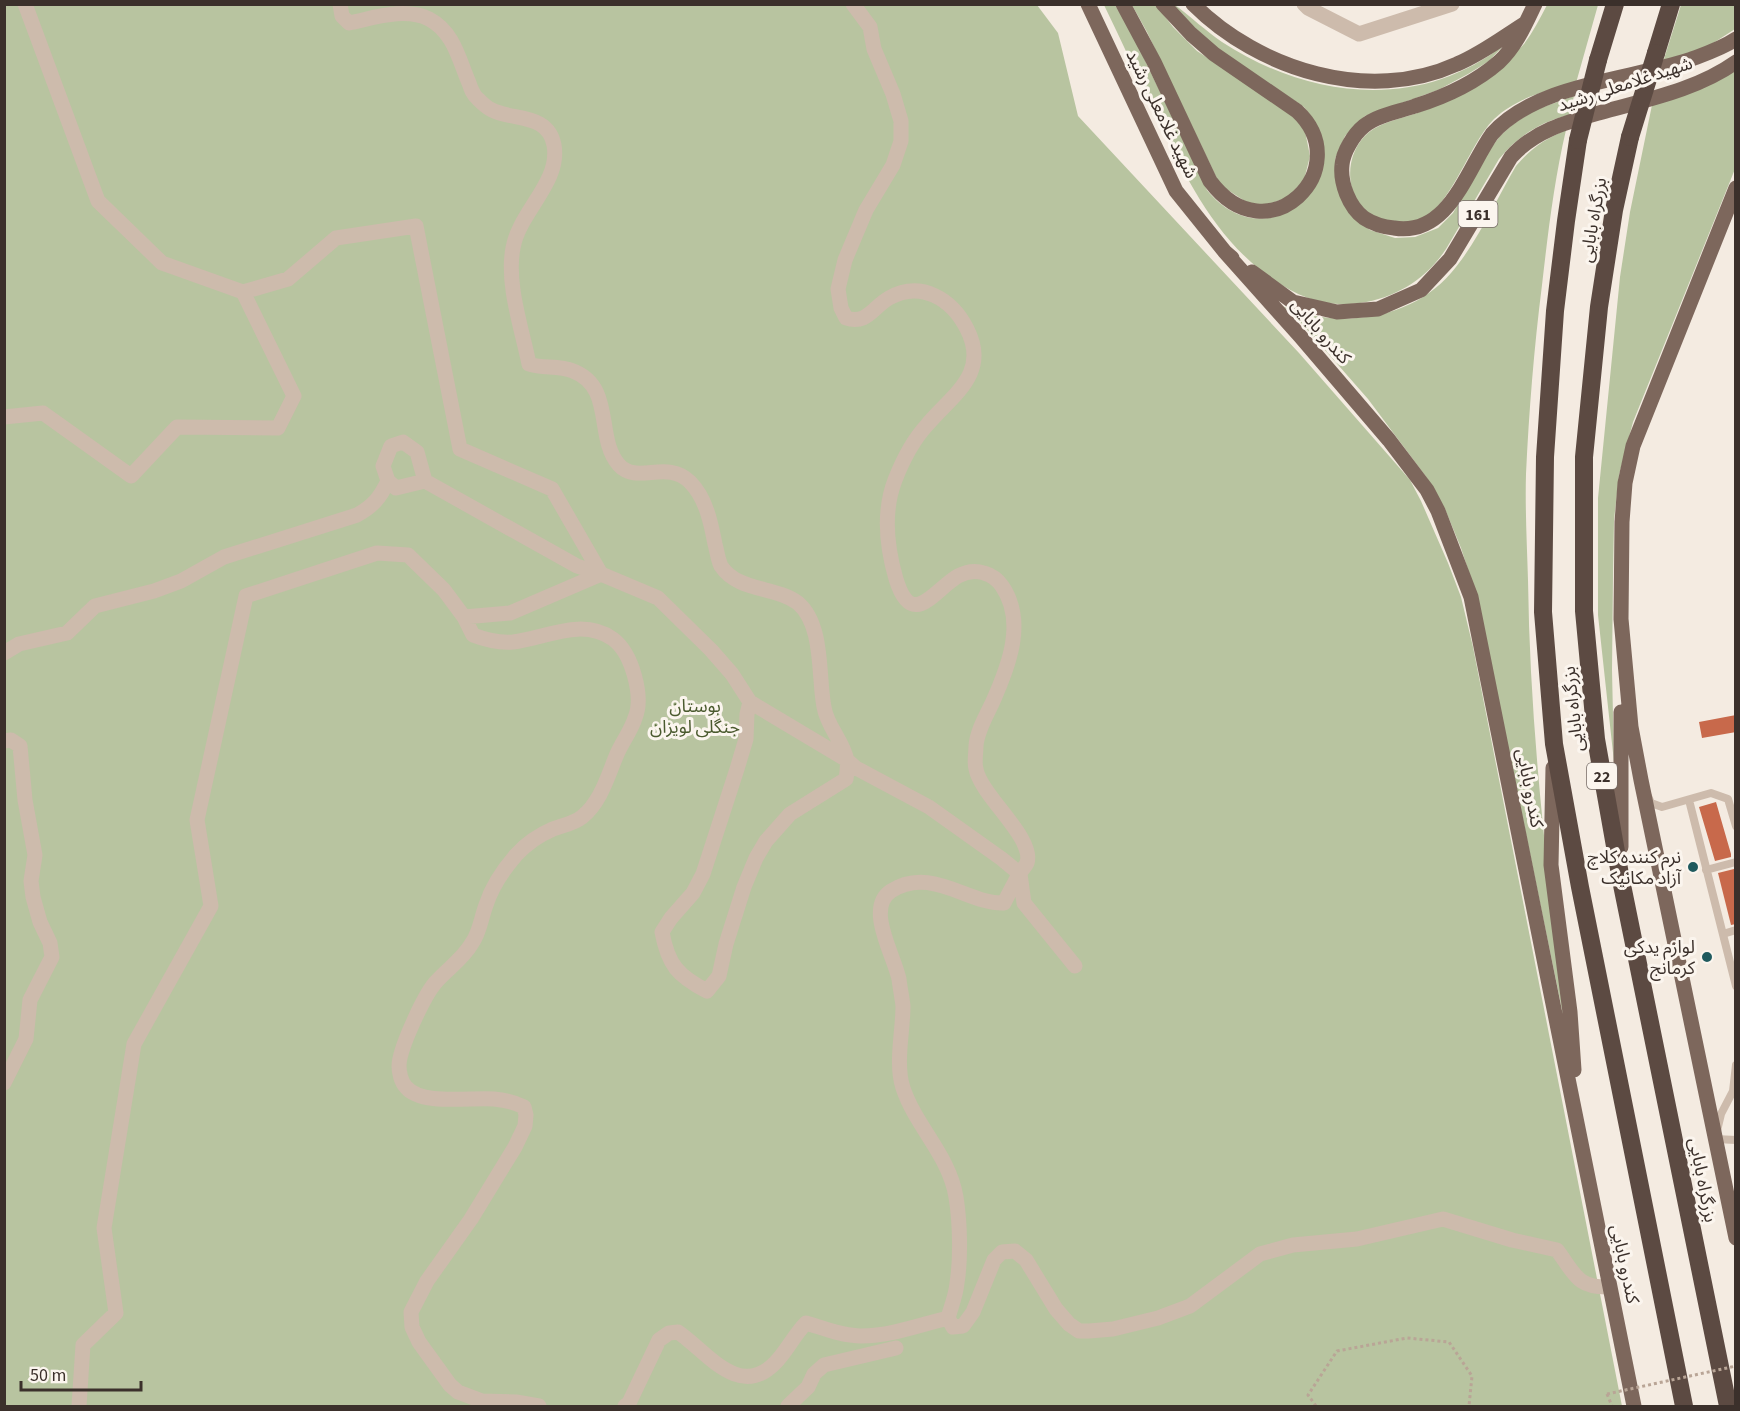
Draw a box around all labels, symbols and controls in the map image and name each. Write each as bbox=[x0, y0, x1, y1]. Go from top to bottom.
street label: شهید غلامعلی رشید bbox=[1120, 46, 1204, 183]
street label: شهید غلامعلی رشید bbox=[1554, 51, 1696, 118]
street label: بزرگراه بابایی bbox=[1574, 176, 1613, 265]
road number: 161 bbox=[1458, 201, 1498, 227]
street label: کندرو بابایی bbox=[1285, 293, 1357, 370]
street label: بزرگراه بابایی bbox=[1557, 665, 1590, 753]
park label: بوستان جنگلی لویزان bbox=[650, 694, 740, 740]
street label: کندرو بابایی bbox=[1510, 746, 1550, 830]
road number: 22 bbox=[1587, 763, 1617, 789]
place label: نرم کننده کلاچ آزاد مکانیک bbox=[1587, 845, 1682, 891]
marker: نرم کننده کلاچ آزاد مکانیک bbox=[1686, 860, 1700, 874]
place label: لوازم یدکی کرمانج bbox=[1624, 935, 1696, 981]
marker: لوازم یدکی کرمانج bbox=[1700, 950, 1714, 964]
street label: بزرگراه بابایی bbox=[1682, 1136, 1723, 1225]
street label: کندرو بابایی bbox=[1604, 1222, 1645, 1306]
scale bar bbox=[21, 1354, 141, 1392]
text: 50 m bbox=[30, 1363, 66, 1388]

